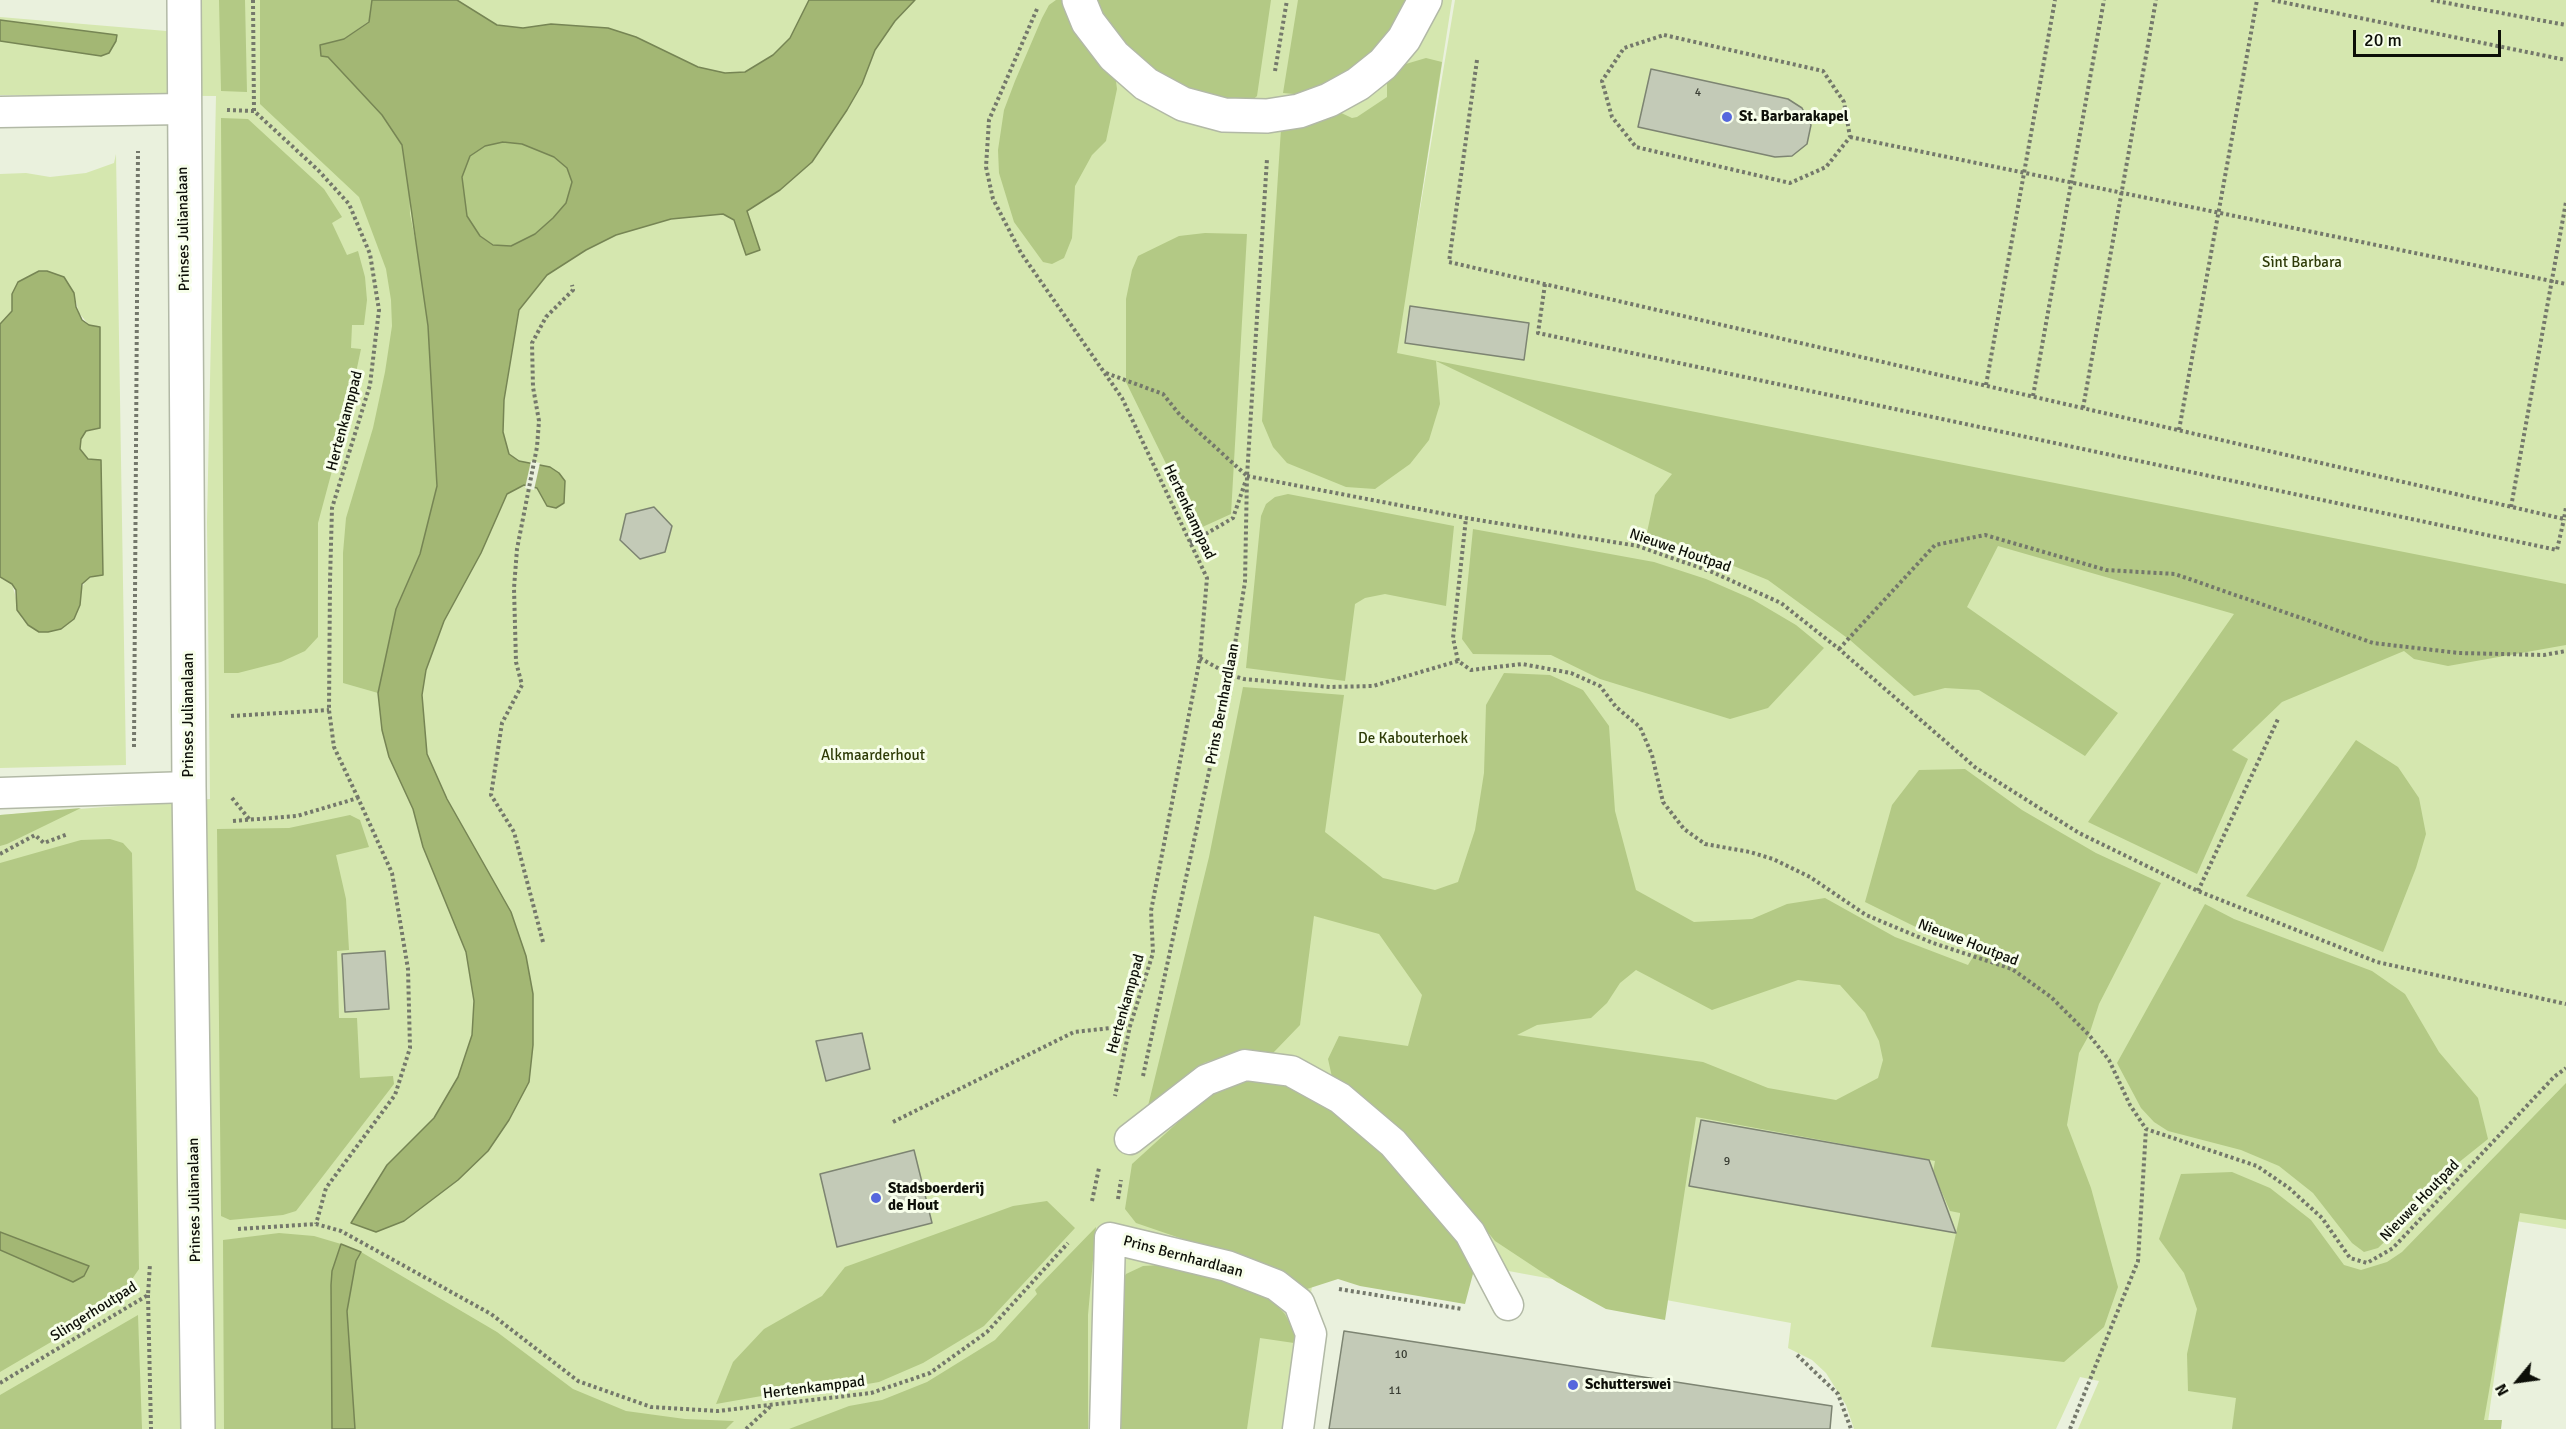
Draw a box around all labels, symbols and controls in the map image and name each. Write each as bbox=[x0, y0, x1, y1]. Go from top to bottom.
scale bar bbox=[2356, 18, 2504, 56]
text: 20 m bbox=[2364, 29, 2402, 51]
house number: 4 bbox=[1695, 86, 1701, 100]
place label: St. Barbarakapel bbox=[1739, 108, 1848, 126]
marker: St. Barbarakapel bbox=[1720, 110, 1734, 124]
street label: Prinses Julianalaan bbox=[174, 166, 194, 292]
park label: Sint Barbara bbox=[2262, 254, 2342, 272]
street label: Hertenkamppad bbox=[323, 369, 367, 473]
street label: Hertenkamppad bbox=[1159, 462, 1219, 562]
street label: Nieuwe Houtpad bbox=[1627, 525, 1733, 577]
street label: Prins Bernhardlaan bbox=[1202, 642, 1244, 766]
street label: Prinses Julianalaan bbox=[180, 653, 198, 777]
park label: De Kabouterhoek bbox=[1358, 730, 1468, 748]
park label: Alkmaarderhout bbox=[821, 747, 925, 765]
street label: Nieuwe Houtpad bbox=[1915, 916, 2021, 970]
street label: Hertenkamppad bbox=[1103, 952, 1149, 1056]
street label: Prinses Julianalaan bbox=[185, 1137, 205, 1263]
house number: 9 bbox=[1724, 1155, 1730, 1169]
street label: Nieuwe Houtpad bbox=[2377, 1157, 2463, 1245]
place label: Stadsboerderij de Hout bbox=[888, 1180, 984, 1215]
marker: Stadsboerderij de Hout bbox=[869, 1191, 883, 1205]
street label: Prins Bernhardlaan bbox=[1121, 1232, 1245, 1282]
street label: Slingerhoutpad bbox=[47, 1278, 141, 1346]
house number: 10 bbox=[1395, 1348, 1407, 1362]
north arrow bbox=[2488, 1351, 2548, 1411]
street label: Hertenkamppad bbox=[762, 1373, 866, 1403]
place label: Schutterswei bbox=[1585, 1376, 1671, 1394]
marker: Schutterswei bbox=[1566, 1378, 1580, 1392]
text: N bbox=[2491, 1380, 2514, 1399]
house number: 11 bbox=[1389, 1384, 1401, 1398]

